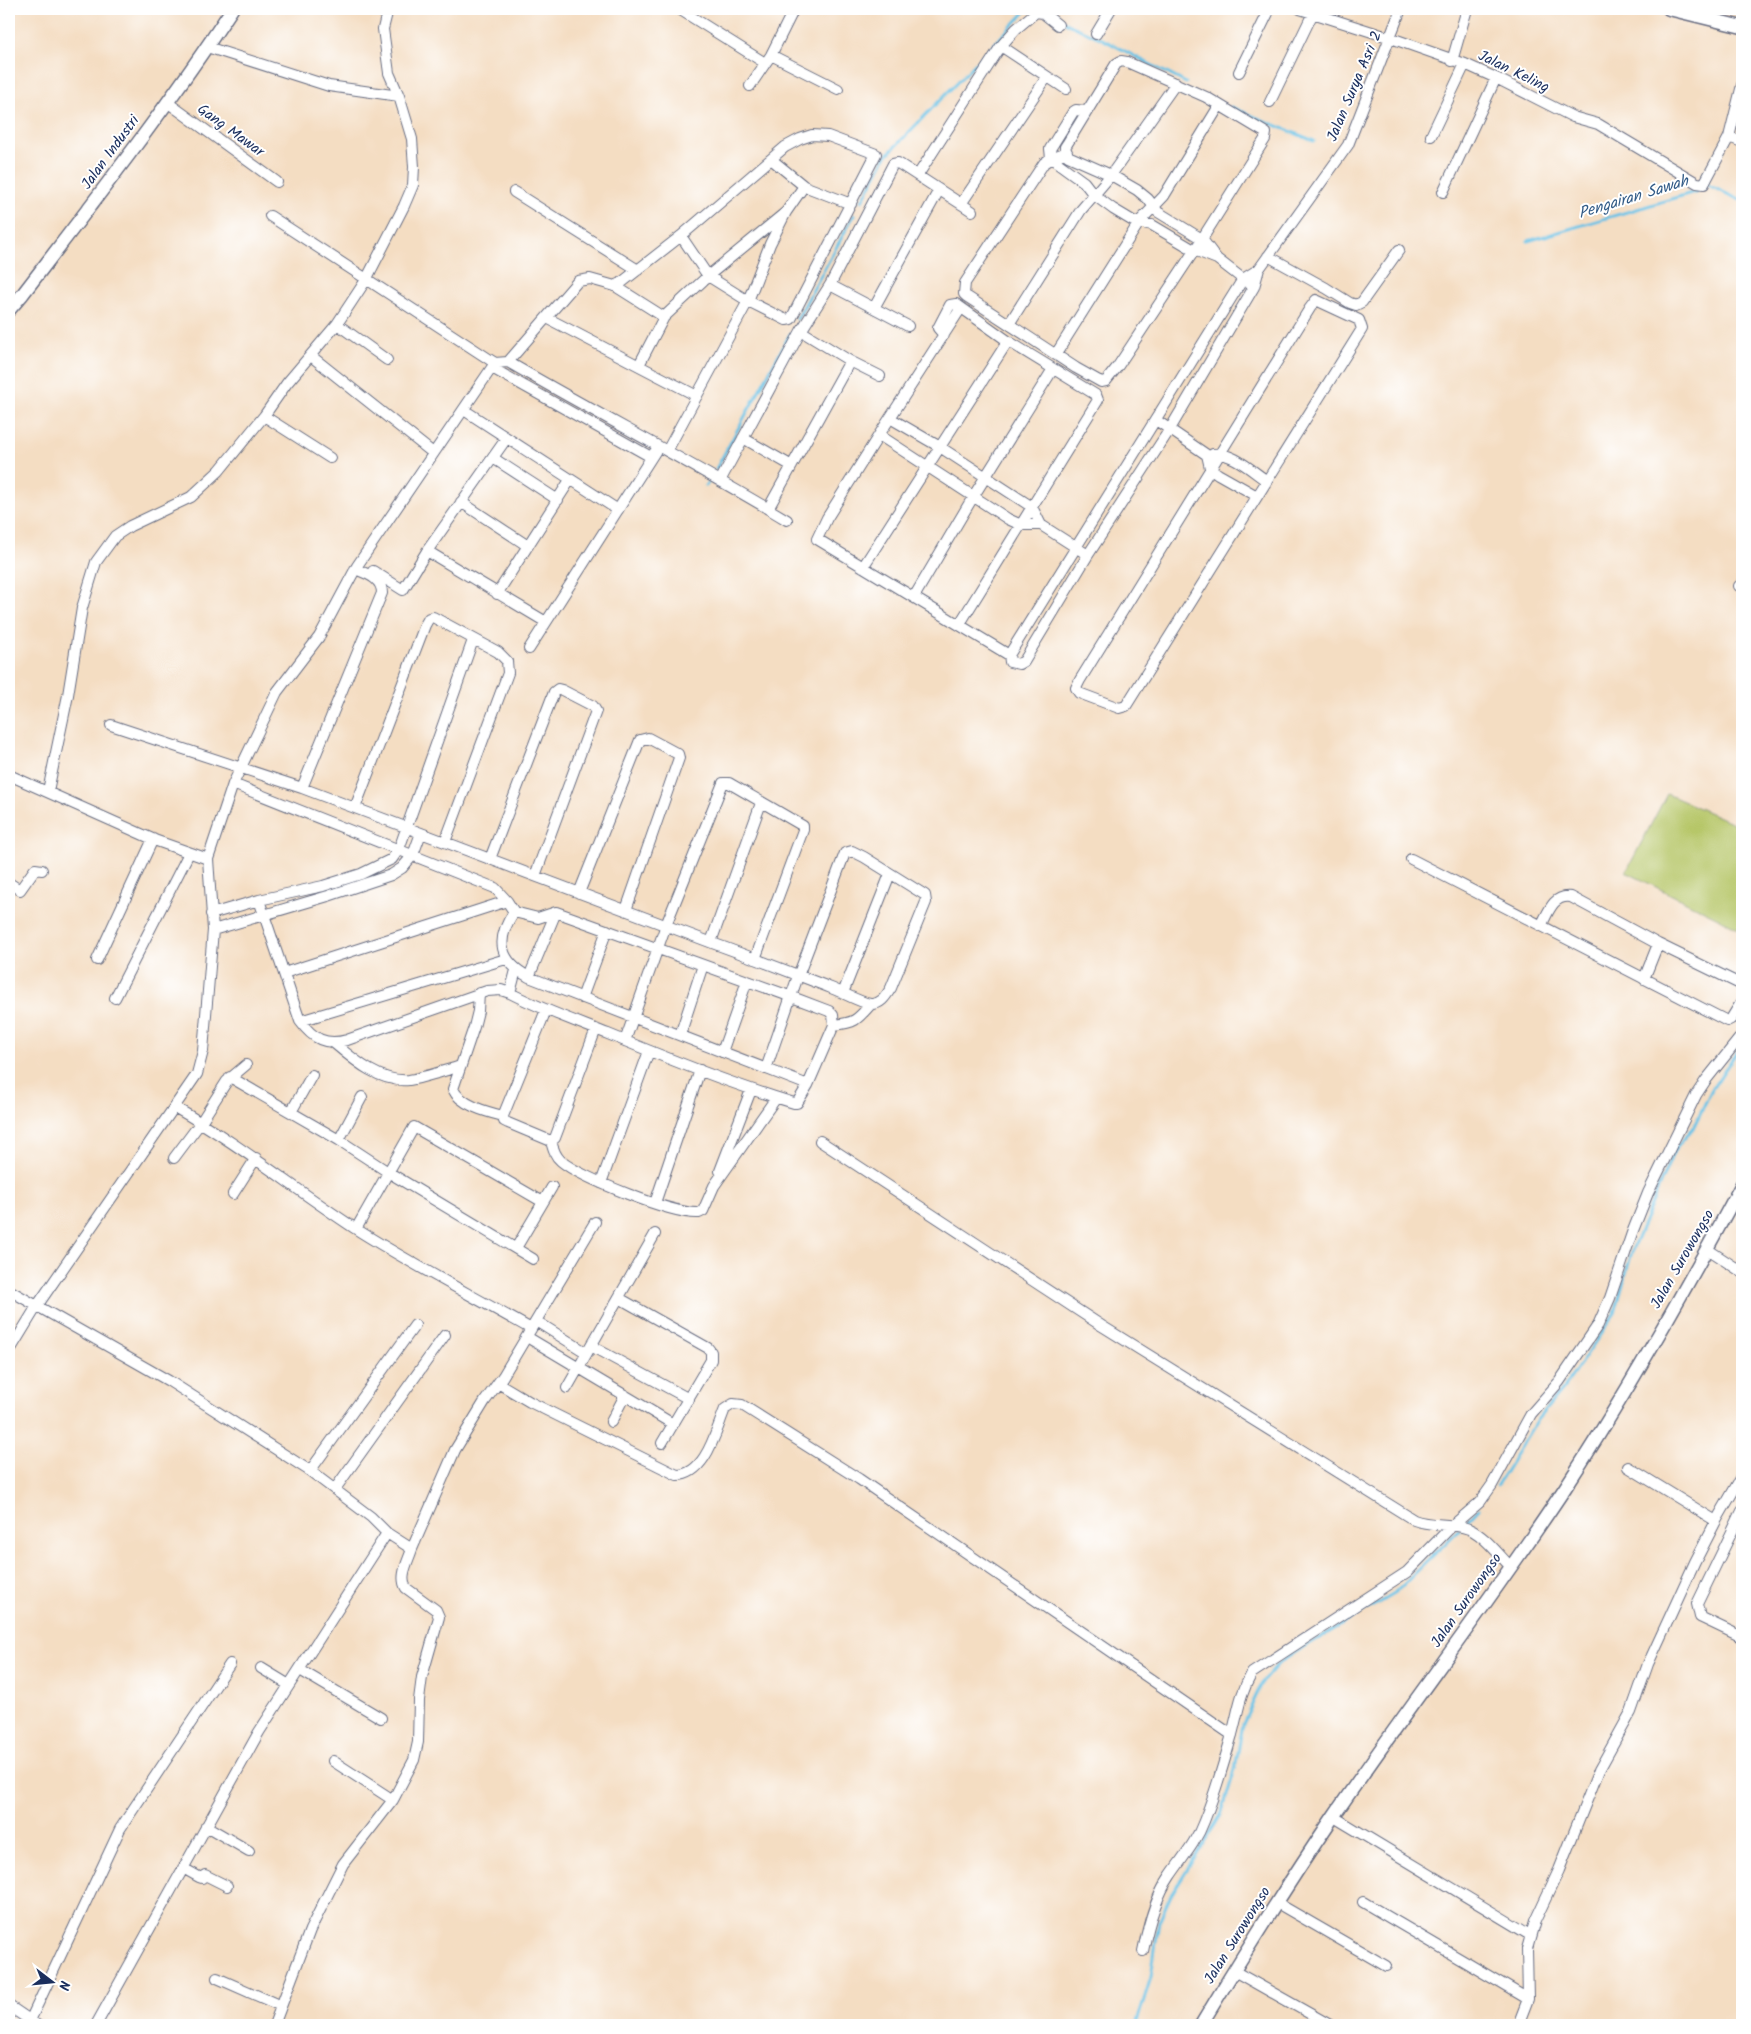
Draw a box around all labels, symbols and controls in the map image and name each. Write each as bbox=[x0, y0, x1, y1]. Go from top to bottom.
street label: Jalan Surya Asri 2 bbox=[1321, 27, 1389, 145]
street label: Jalan Keling bbox=[1474, 44, 1553, 100]
street label: Gang Mawar bbox=[192, 98, 270, 164]
street label: Jalan Industri bbox=[76, 109, 147, 195]
water label: Pengairan Sawah bbox=[1575, 168, 1693, 226]
street label: Jalan Surowongso bbox=[1645, 1205, 1721, 1314]
street label: Jalan Surowongso bbox=[1425, 1548, 1509, 1653]
street label: Jalan Surowongso bbox=[1198, 1882, 1278, 1989]
north arrow bbox=[28, 1956, 78, 2006]
text: N bbox=[52, 1978, 75, 1993]

